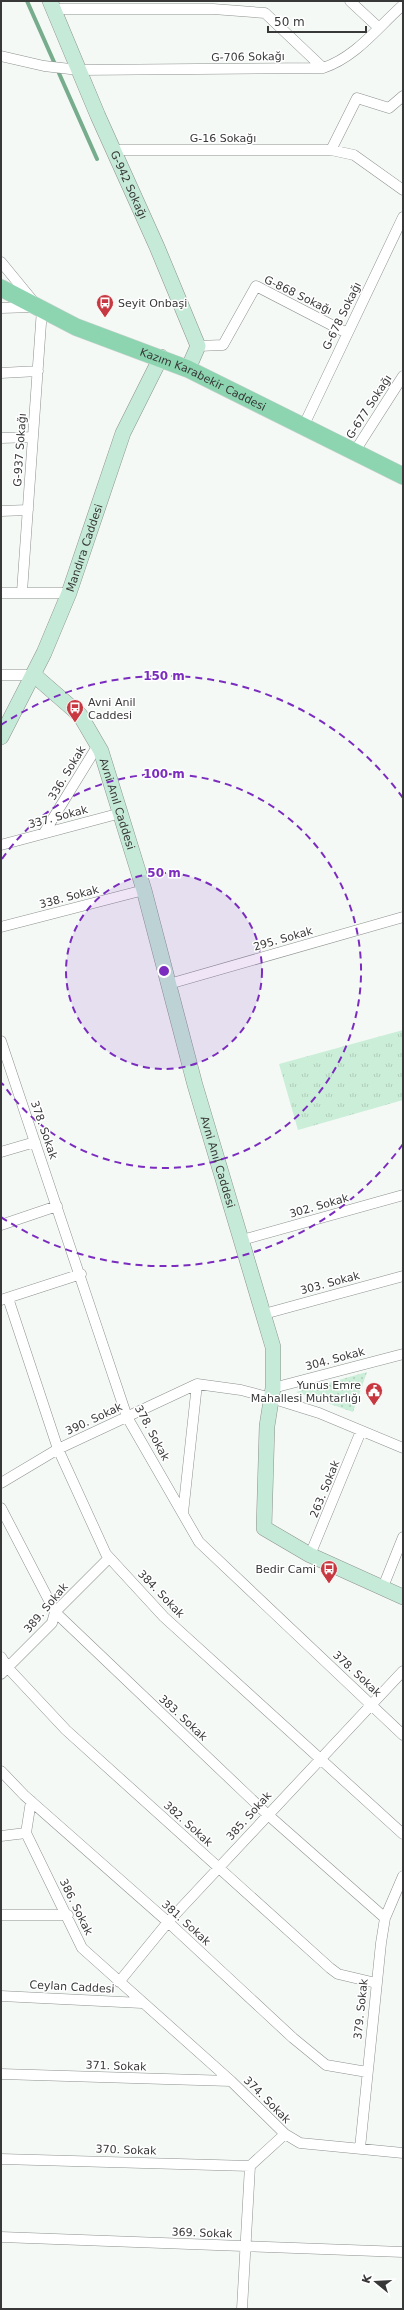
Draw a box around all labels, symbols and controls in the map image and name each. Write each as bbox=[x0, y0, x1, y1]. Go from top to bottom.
scale bar bbox=[268, 8, 366, 34]
text: 50 m bbox=[274, 15, 305, 29]
street label: G-706 Sokağı bbox=[211, 50, 285, 64]
street label: G-16 Sokağı bbox=[190, 132, 256, 145]
street label: G-942 Sokağı bbox=[108, 148, 150, 221]
street label: G-868 Sokağı bbox=[262, 273, 334, 317]
street label: G-678 Sokağı bbox=[320, 280, 364, 352]
bus stop icon: Seyit Onbaşi bbox=[95, 293, 115, 318]
place label: Seyit Onbaşi bbox=[118, 297, 187, 310]
street label: Kazım Karabekir Caddesi bbox=[138, 345, 268, 413]
street label: G-677 Sokağı bbox=[343, 373, 395, 441]
street label: G-937 Sokağı bbox=[11, 413, 29, 487]
street label: Mandıra Caddesi bbox=[63, 502, 105, 594]
text: 150 m bbox=[143, 669, 185, 683]
place label: Avni Anil Caddesi bbox=[88, 696, 136, 722]
bus stop icon: Avni Anil Caddesi bbox=[65, 698, 85, 723]
street label: 336. Sokak bbox=[46, 743, 89, 802]
street label: Avni Anıl Caddesi bbox=[97, 757, 138, 851]
text: 100 m bbox=[143, 767, 185, 781]
street label: 337. Sokak bbox=[27, 803, 90, 831]
text: 50 m bbox=[147, 866, 181, 880]
street label: 338. Sokak bbox=[38, 883, 101, 911]
street label: 295. Sokak bbox=[252, 924, 315, 954]
centre of rings bbox=[157, 964, 171, 978]
street label: 378. Sokak bbox=[28, 1099, 60, 1162]
street label: Avni Anıl Caddesi bbox=[198, 1115, 238, 1209]
street label: 302. Sokak bbox=[288, 1191, 351, 1221]
street label: 303. Sokak bbox=[299, 1269, 362, 1297]
street label: 304. Sokak bbox=[304, 1345, 367, 1373]
place label: Yunus Emre Mahallesi Muhtarlığı bbox=[251, 1379, 361, 1405]
public building icon: Yunus Emre Mahallesi Muhtarlığı bbox=[364, 1381, 384, 1406]
street label: 390. Sokak bbox=[64, 1400, 125, 1438]
street label: 378. Sokak bbox=[132, 1403, 172, 1464]
street label: 263. Sokak bbox=[308, 1458, 343, 1520]
bus stop icon: Bedir Cami bbox=[319, 1559, 339, 1584]
place label: Bedir Cami bbox=[255, 1563, 316, 1576]
street label: 384. Sokak bbox=[135, 1568, 187, 1621]
street label: 389. Sokak bbox=[21, 1580, 71, 1636]
street label: 378. Sokak bbox=[330, 1648, 384, 1700]
street label: 383. Sokak bbox=[156, 1692, 210, 1744]
street label: 385. Sokak bbox=[224, 1789, 275, 1843]
street label: 382. Sokak bbox=[161, 1799, 215, 1850]
street label: 386. Sokak bbox=[57, 1877, 95, 1938]
street label: 381. Sokak bbox=[159, 1898, 213, 1949]
street label: 379. Sokak bbox=[351, 1977, 371, 2040]
street label: Ceylan Caddesi bbox=[29, 1978, 115, 1996]
street label: 371. Sokak bbox=[85, 2058, 147, 2074]
street label: 374. Sokak bbox=[241, 2074, 294, 2127]
street label: 370. Sokak bbox=[95, 2142, 157, 2158]
street label: 369. Sokak bbox=[171, 2225, 233, 2241]
north arrow bbox=[356, 2262, 396, 2302]
text: K bbox=[359, 2273, 375, 2285]

